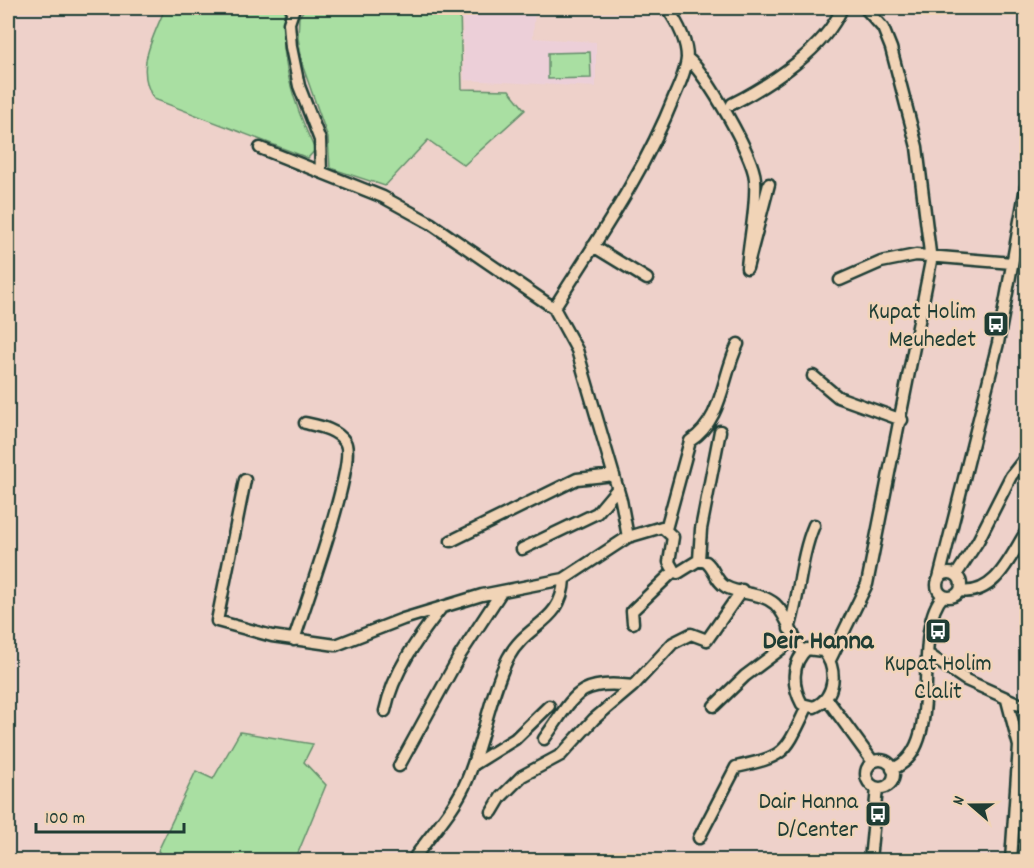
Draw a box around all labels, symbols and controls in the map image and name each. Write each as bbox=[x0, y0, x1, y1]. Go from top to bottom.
place label: Kupat Holim Meuhedet bbox=[868, 296, 976, 358]
bus stop icon: Kupat Holim Meuhedet bbox=[981, 309, 1011, 339]
bus stop icon: Kupat Holim Clalit bbox=[923, 616, 953, 646]
district label: Deir Hanna bbox=[762, 623, 875, 662]
place label: Kupat Holim Clalit bbox=[884, 648, 992, 710]
north arrow bbox=[941, 775, 1001, 835]
place label: Dair Hanna D/Center bbox=[759, 786, 859, 848]
text: N bbox=[947, 793, 971, 808]
scale bar bbox=[36, 796, 184, 834]
bus stop icon: Dair Hanna D/Center bbox=[863, 799, 893, 829]
text: 100 m bbox=[45, 807, 85, 832]

